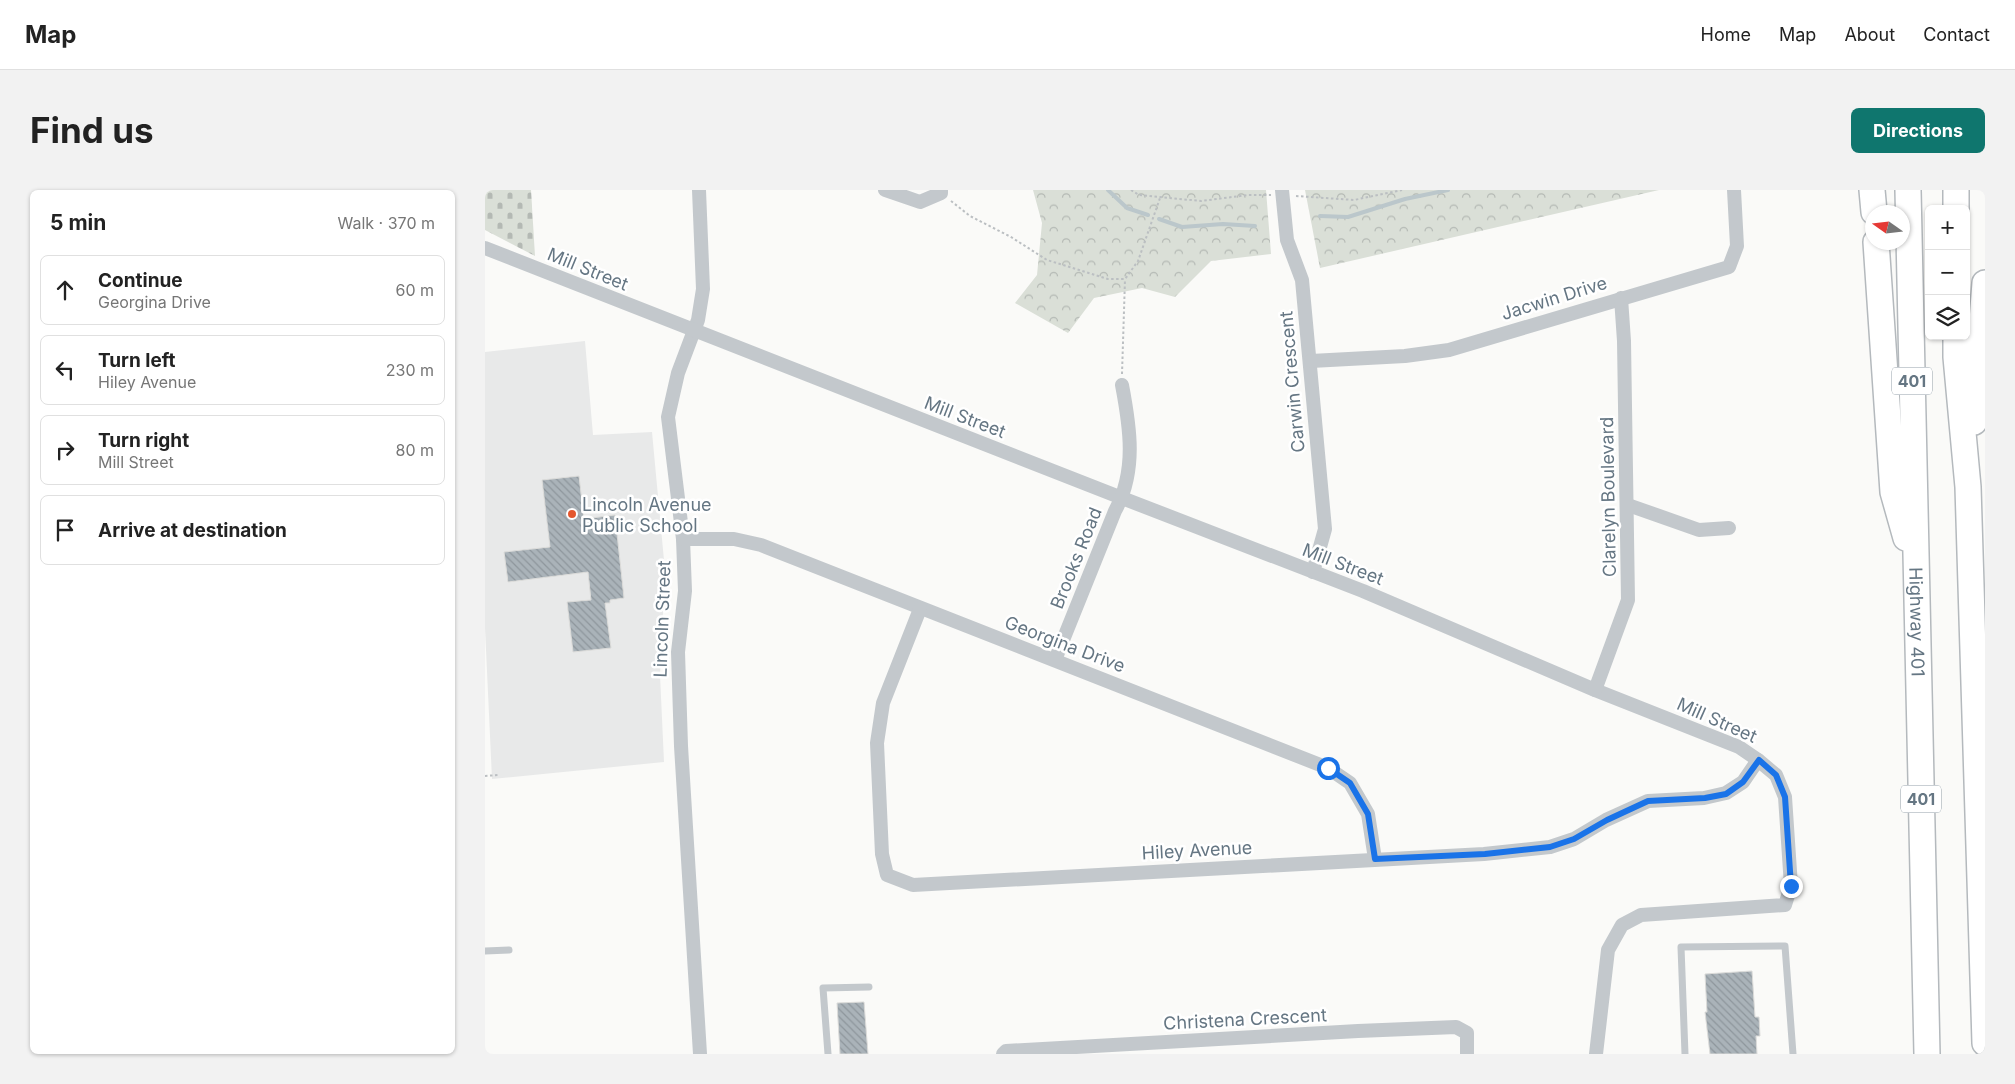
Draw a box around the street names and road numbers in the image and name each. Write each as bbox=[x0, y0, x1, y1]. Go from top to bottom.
street label: Mill Street bbox=[545, 243, 632, 295]
street label: Jacwin Drive bbox=[1498, 272, 1610, 324]
street label: Carwin Crescent bbox=[1275, 310, 1309, 454]
road number: 401 bbox=[1892, 368, 1932, 395]
street label: Mill Street bbox=[921, 392, 1009, 442]
street label: Clarelyn Boulevard bbox=[1596, 417, 1620, 577]
street label: Brooks Road bbox=[1046, 504, 1106, 612]
street label: Mill Street bbox=[1299, 539, 1387, 589]
street label: Lincoln Street bbox=[649, 560, 675, 678]
street label: Highway 401 bbox=[1906, 567, 1929, 677]
street label: Georgina Drive bbox=[1002, 611, 1128, 677]
street label: Mill Street bbox=[1674, 693, 1760, 747]
road number: 401 bbox=[1901, 786, 1941, 812]
street label: Hiley Avenue bbox=[1141, 837, 1253, 863]
street label: Christena Crescent bbox=[1163, 1004, 1327, 1034]

